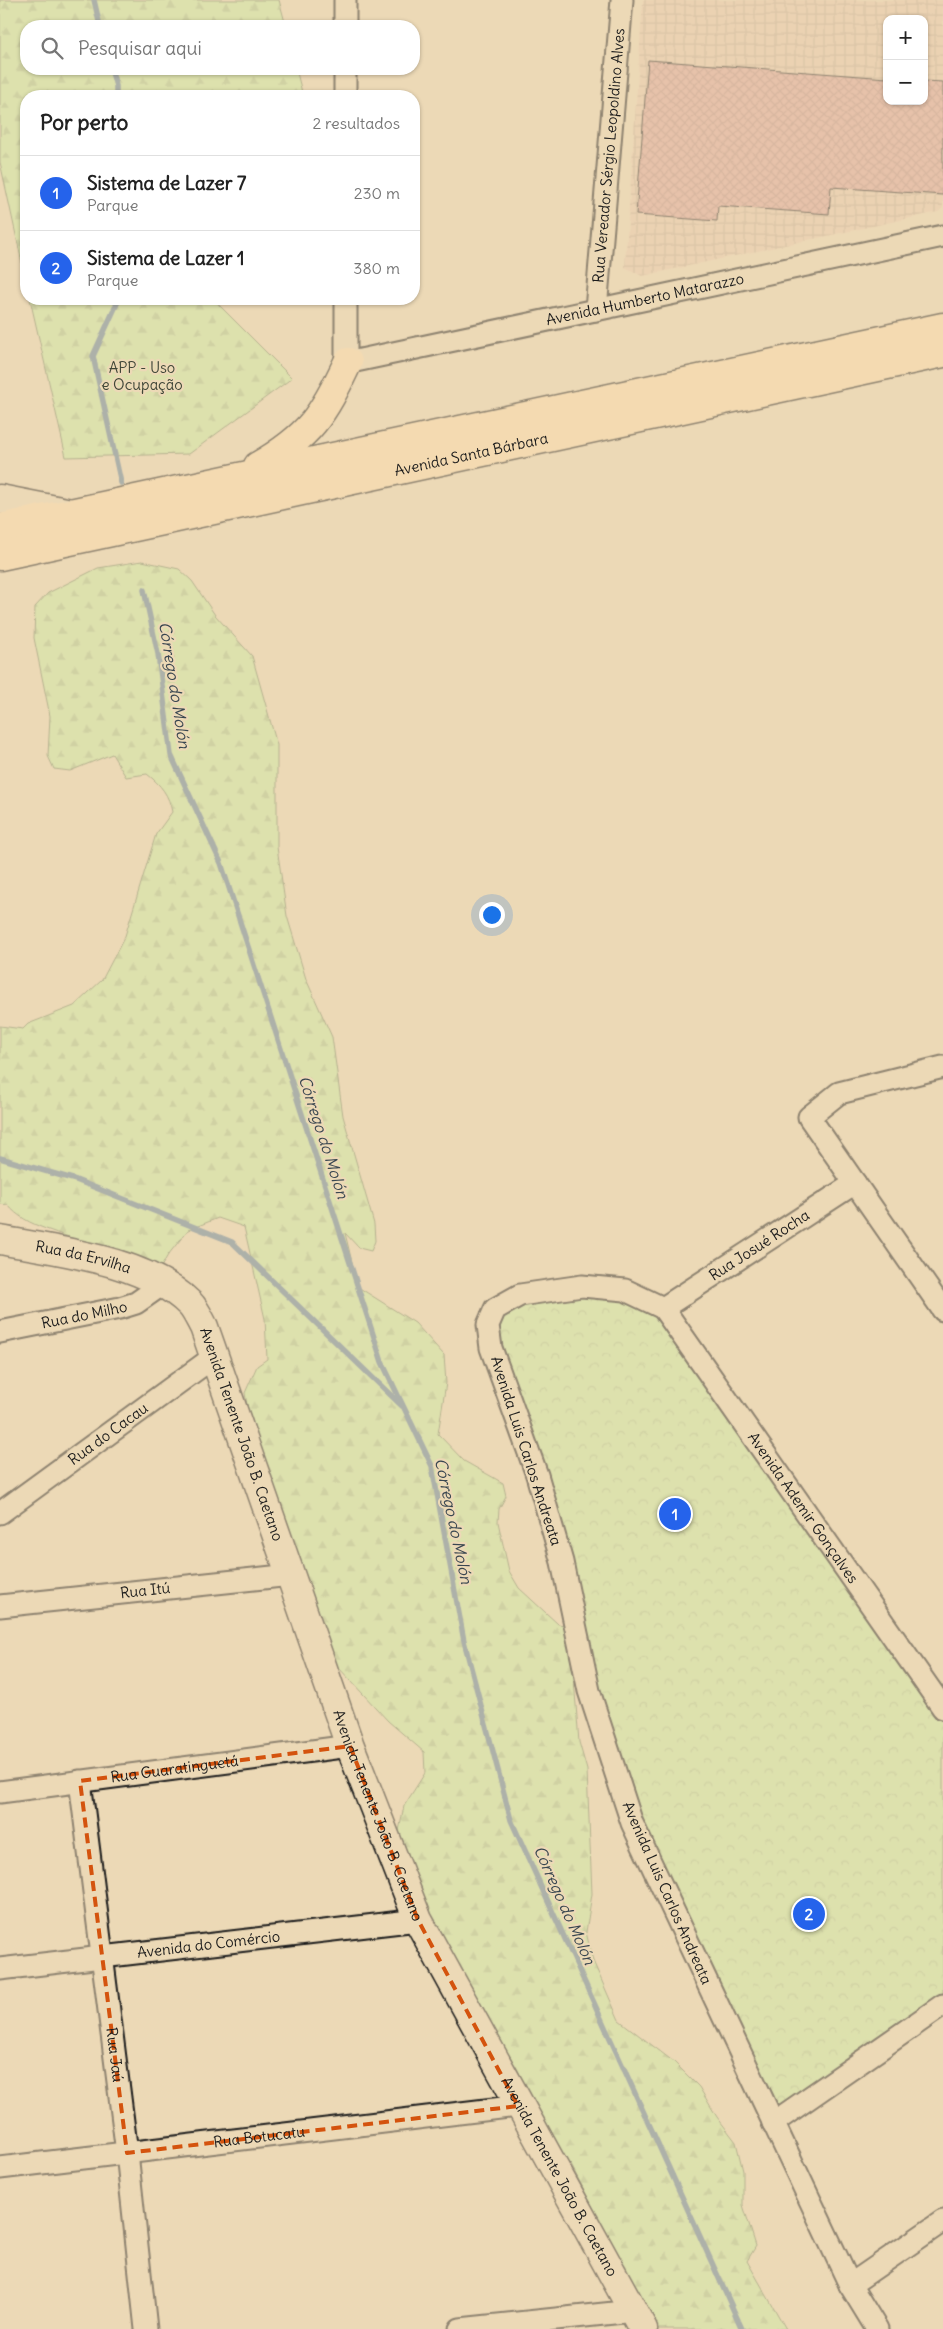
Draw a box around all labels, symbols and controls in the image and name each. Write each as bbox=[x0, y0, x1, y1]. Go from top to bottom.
map controls bbox=[883, 15, 928, 105]
button: + bbox=[883, 15, 928, 60]
search box bbox=[20, 20, 420, 75]
street label: Rua Vereador Sérgio Leopoldino Alves bbox=[588, 27, 629, 284]
icon: search bbox=[38, 34, 66, 62]
text: Pesquisar aqui bbox=[78, 36, 202, 60]
button: − bbox=[883, 60, 928, 105]
text: Por perto bbox=[40, 109, 128, 136]
text: 2 resultados bbox=[312, 113, 400, 133]
text: Sistema de Lazer 7 bbox=[87, 171, 246, 195]
text: 1 bbox=[53, 183, 59, 203]
text: 230 m bbox=[354, 183, 400, 203]
text: Parque bbox=[87, 195, 138, 215]
text: Sistema de Lazer 1 bbox=[87, 246, 245, 270]
text: 2 bbox=[52, 258, 60, 278]
text: 380 m bbox=[353, 258, 400, 278]
street label: Avenida Humberto Matarazzo bbox=[544, 269, 746, 329]
text: Parque bbox=[87, 270, 138, 290]
park label: APP - Uso e Ocupação bbox=[101, 358, 183, 394]
street label: Avenida Santa Bárbara bbox=[393, 428, 550, 480]
water label: Córrego do Molón bbox=[155, 620, 195, 751]
your location bbox=[479, 902, 505, 928]
water label: Córrego do Molón bbox=[295, 1073, 354, 1202]
street label: Rua Josué Rocha bbox=[705, 1205, 813, 1285]
street label: Rua da Ervilha bbox=[34, 1236, 134, 1277]
street label: Rua do Milho bbox=[40, 1296, 130, 1333]
street label: Avenida Tenente João B. Caetano bbox=[196, 1325, 288, 1543]
street label: Avenida Luis Carlos Andreata bbox=[487, 1354, 566, 1548]
street label: Rua do Cacau bbox=[64, 1398, 152, 1469]
street label: Avenida Ademir Gonçalves bbox=[744, 1428, 863, 1587]
water label: Córrego do Molón bbox=[431, 1456, 477, 1586]
pin: 1 bbox=[659, 1495, 691, 1533]
street label: Rua Itú bbox=[119, 1578, 171, 1602]
street label: Avenida Tenente João B. Caetano bbox=[329, 1707, 428, 1924]
street label: Rua Guaratinguetá bbox=[109, 1751, 240, 1786]
street label: Avenida Luis Carlos Andreata bbox=[618, 1798, 717, 1988]
water label: Córrego do Molón bbox=[530, 1842, 600, 1968]
pin: 2 bbox=[793, 1895, 825, 1933]
street label: Avenida do Comércio bbox=[136, 1926, 281, 1962]
street label: Rua Jaú bbox=[102, 2026, 128, 2084]
street label: Avenida Tenente João B. Caetano bbox=[497, 2073, 622, 2280]
street label: Rua Botucatu bbox=[212, 2122, 306, 2151]

